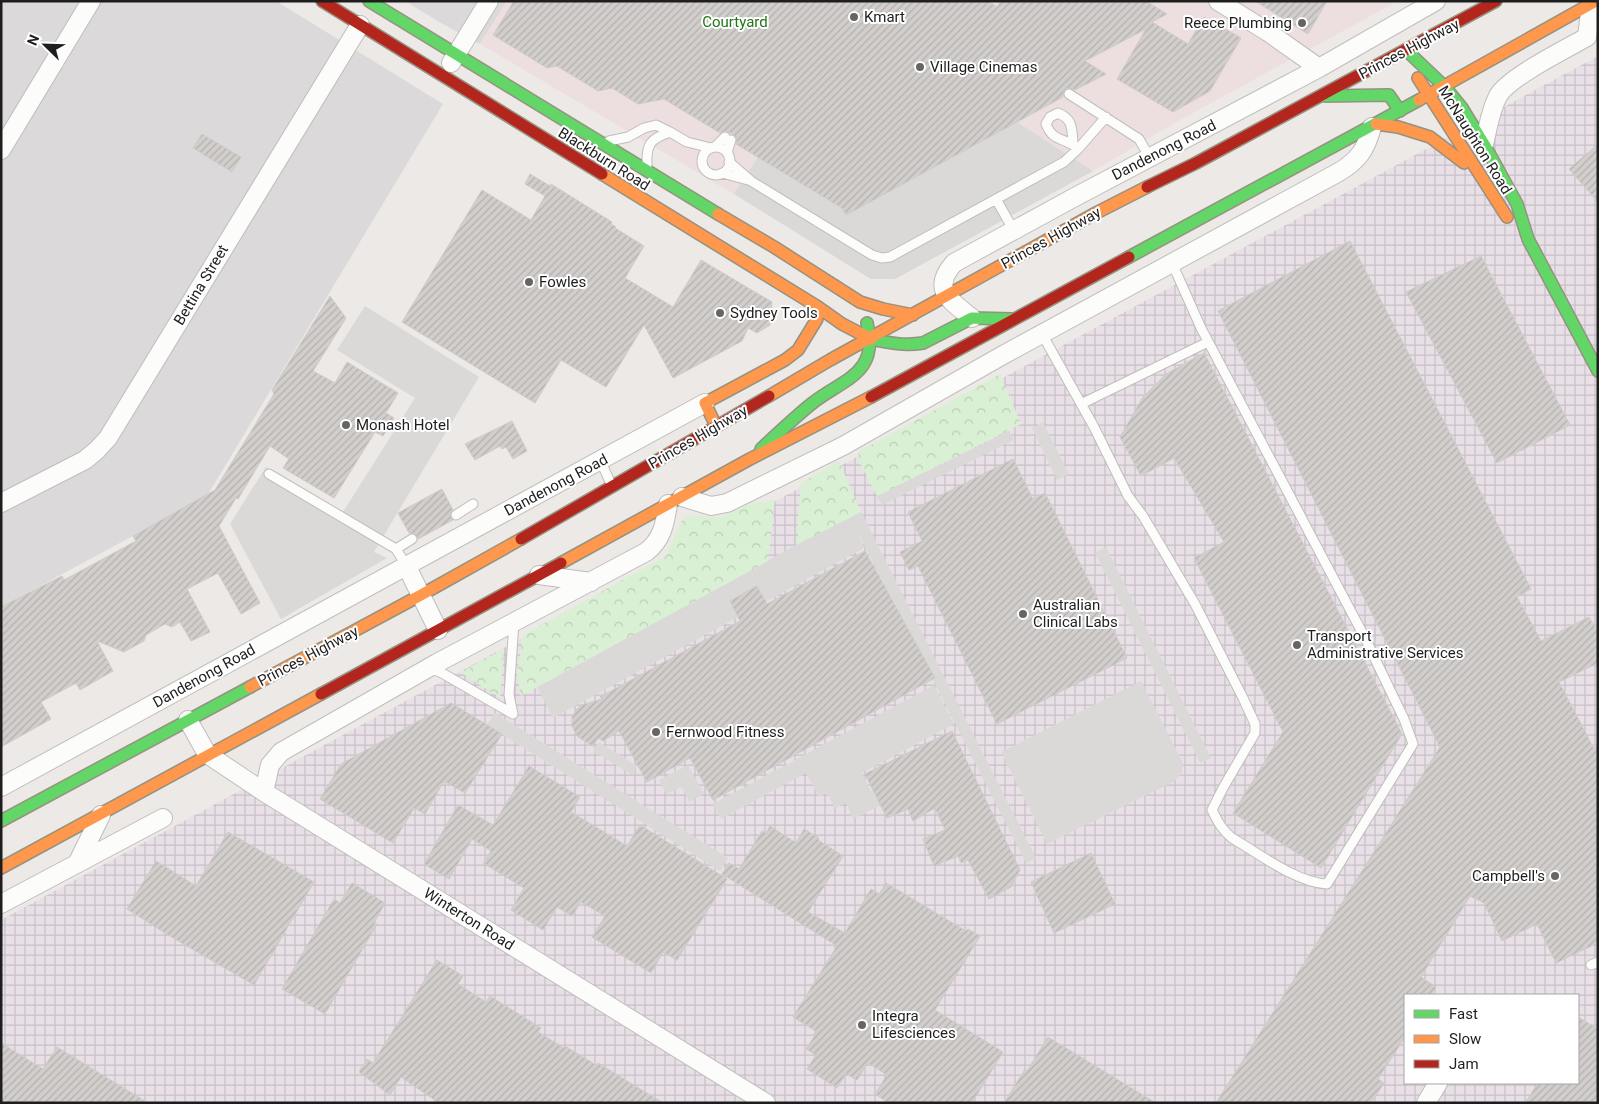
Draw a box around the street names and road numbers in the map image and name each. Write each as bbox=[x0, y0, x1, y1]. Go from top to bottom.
street label: Princes Highway bbox=[1356, 15, 1462, 83]
street label: McNaughton Road bbox=[1434, 82, 1516, 198]
street label: Dandenong Road bbox=[1109, 116, 1219, 184]
street label: Blackburn Road bbox=[555, 124, 653, 194]
street label: Princes Highway bbox=[998, 203, 1104, 273]
street label: Bettina Street bbox=[170, 241, 232, 328]
street label: Princes Highway bbox=[645, 401, 751, 473]
street label: Dandenong Road bbox=[501, 450, 611, 520]
street label: Princes Highway bbox=[255, 622, 361, 690]
street label: Dandenong Road bbox=[150, 640, 258, 712]
street label: Winterton Road bbox=[420, 884, 518, 954]

